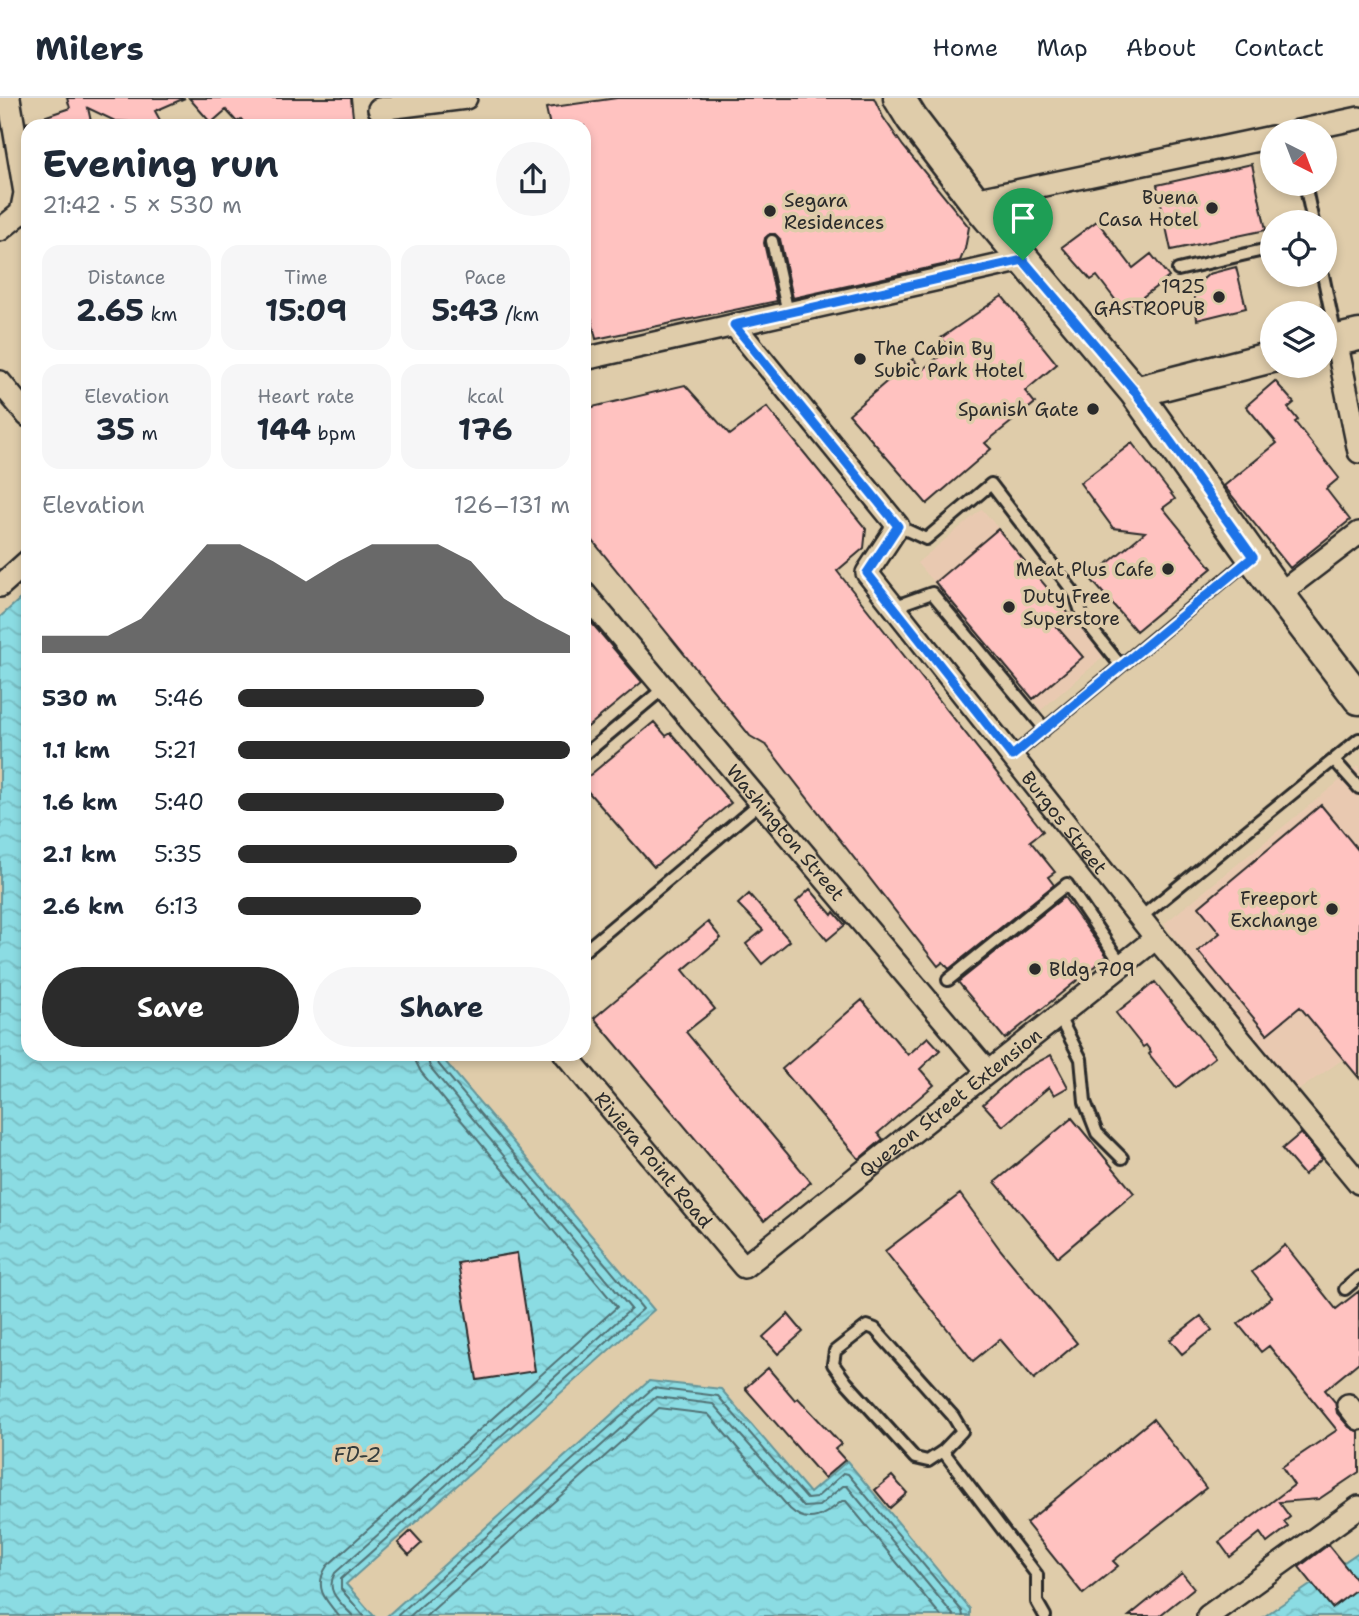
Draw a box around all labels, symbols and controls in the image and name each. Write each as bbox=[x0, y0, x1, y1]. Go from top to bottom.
text: Milers bbox=[35, 26, 144, 71]
text: Home bbox=[932, 32, 998, 64]
text: Map bbox=[1036, 32, 1088, 64]
text: About bbox=[1126, 32, 1196, 64]
text: Contact bbox=[1234, 32, 1324, 64]
north arrow bbox=[1260, 119, 1337, 196]
map controls bbox=[1260, 119, 1337, 378]
text: Evening run bbox=[42, 138, 279, 189]
button: share bbox=[496, 142, 570, 216]
place label: Buena Casa Hotel bbox=[1098, 185, 1198, 232]
place label: Segara Residences bbox=[784, 188, 884, 235]
pin bbox=[993, 188, 1053, 260]
text: 21:42 · 5 × 530 m bbox=[42, 190, 242, 220]
icon: arrive bbox=[1004, 199, 1042, 237]
marker: Buena Casa Hotel bbox=[1204, 200, 1220, 216]
marker: Segara Residences bbox=[762, 203, 778, 219]
button: locate bbox=[1260, 210, 1337, 287]
text: Distance bbox=[88, 265, 166, 290]
text: Time bbox=[284, 265, 328, 290]
text: Pace bbox=[464, 265, 506, 290]
place label: 1925 GASTROPUB bbox=[1094, 274, 1205, 321]
marker: 1925 GASTROPUB bbox=[1211, 289, 1227, 305]
text: 2.65 bbox=[76, 290, 144, 331]
text: 15:09 bbox=[265, 290, 347, 331]
text: 5:43 bbox=[431, 290, 499, 331]
button: layers bbox=[1260, 301, 1337, 378]
text: km bbox=[144, 302, 177, 327]
text: /km bbox=[499, 302, 539, 327]
place label: The Cabin By Subic Park Hotel bbox=[874, 336, 1024, 383]
marker: The Cabin By Subic Park Hotel bbox=[852, 351, 868, 367]
text: Elevation bbox=[84, 384, 169, 409]
text: Heart rate bbox=[258, 384, 354, 409]
text: kcal bbox=[467, 384, 504, 409]
place label: Spanish Gate bbox=[958, 397, 1079, 422]
marker: Spanish Gate bbox=[1085, 401, 1101, 417]
text: 35 bbox=[95, 409, 135, 450]
text: 144 bbox=[256, 409, 311, 450]
text: 176 bbox=[458, 409, 513, 450]
text: m bbox=[135, 421, 158, 446]
text: bpm bbox=[311, 421, 356, 446]
text: Elevation bbox=[42, 490, 145, 520]
text: 126–131 m bbox=[454, 490, 570, 520]
place label: Meat Plus Cafe bbox=[1016, 557, 1154, 582]
marker: Meat Plus Cafe bbox=[1160, 561, 1176, 577]
place label: Duty Free Superstore bbox=[1023, 584, 1120, 631]
marker: Duty Free Superstore bbox=[1001, 599, 1017, 615]
text: 530 m bbox=[42, 683, 117, 713]
text: 5:46 bbox=[154, 683, 204, 713]
text: 1.1 km bbox=[42, 735, 110, 765]
text: 5:21 bbox=[154, 735, 197, 765]
street label: Washington Street bbox=[721, 759, 850, 906]
street label: Burgos Street bbox=[1016, 766, 1113, 879]
text: 1.6 km bbox=[42, 787, 117, 817]
text: 5:40 bbox=[154, 787, 204, 817]
text: 2.1 km bbox=[42, 839, 116, 869]
text: 5:35 bbox=[154, 839, 202, 869]
place label: Freeport Exchange bbox=[1230, 886, 1318, 933]
text: 2.6 km bbox=[42, 891, 124, 921]
text: 6:13 bbox=[154, 891, 199, 921]
marker: Freeport Exchange bbox=[1324, 901, 1340, 917]
place label: Bldg 709 bbox=[1049, 957, 1135, 982]
marker: Bldg 709 bbox=[1027, 961, 1043, 977]
button: Save bbox=[42, 967, 299, 1047]
button: Share bbox=[313, 967, 570, 1047]
street label: Quezon Street Extension bbox=[854, 1022, 1047, 1183]
street label: Riviera Point Road bbox=[589, 1087, 718, 1233]
water label: FD-2 bbox=[333, 1441, 381, 1469]

